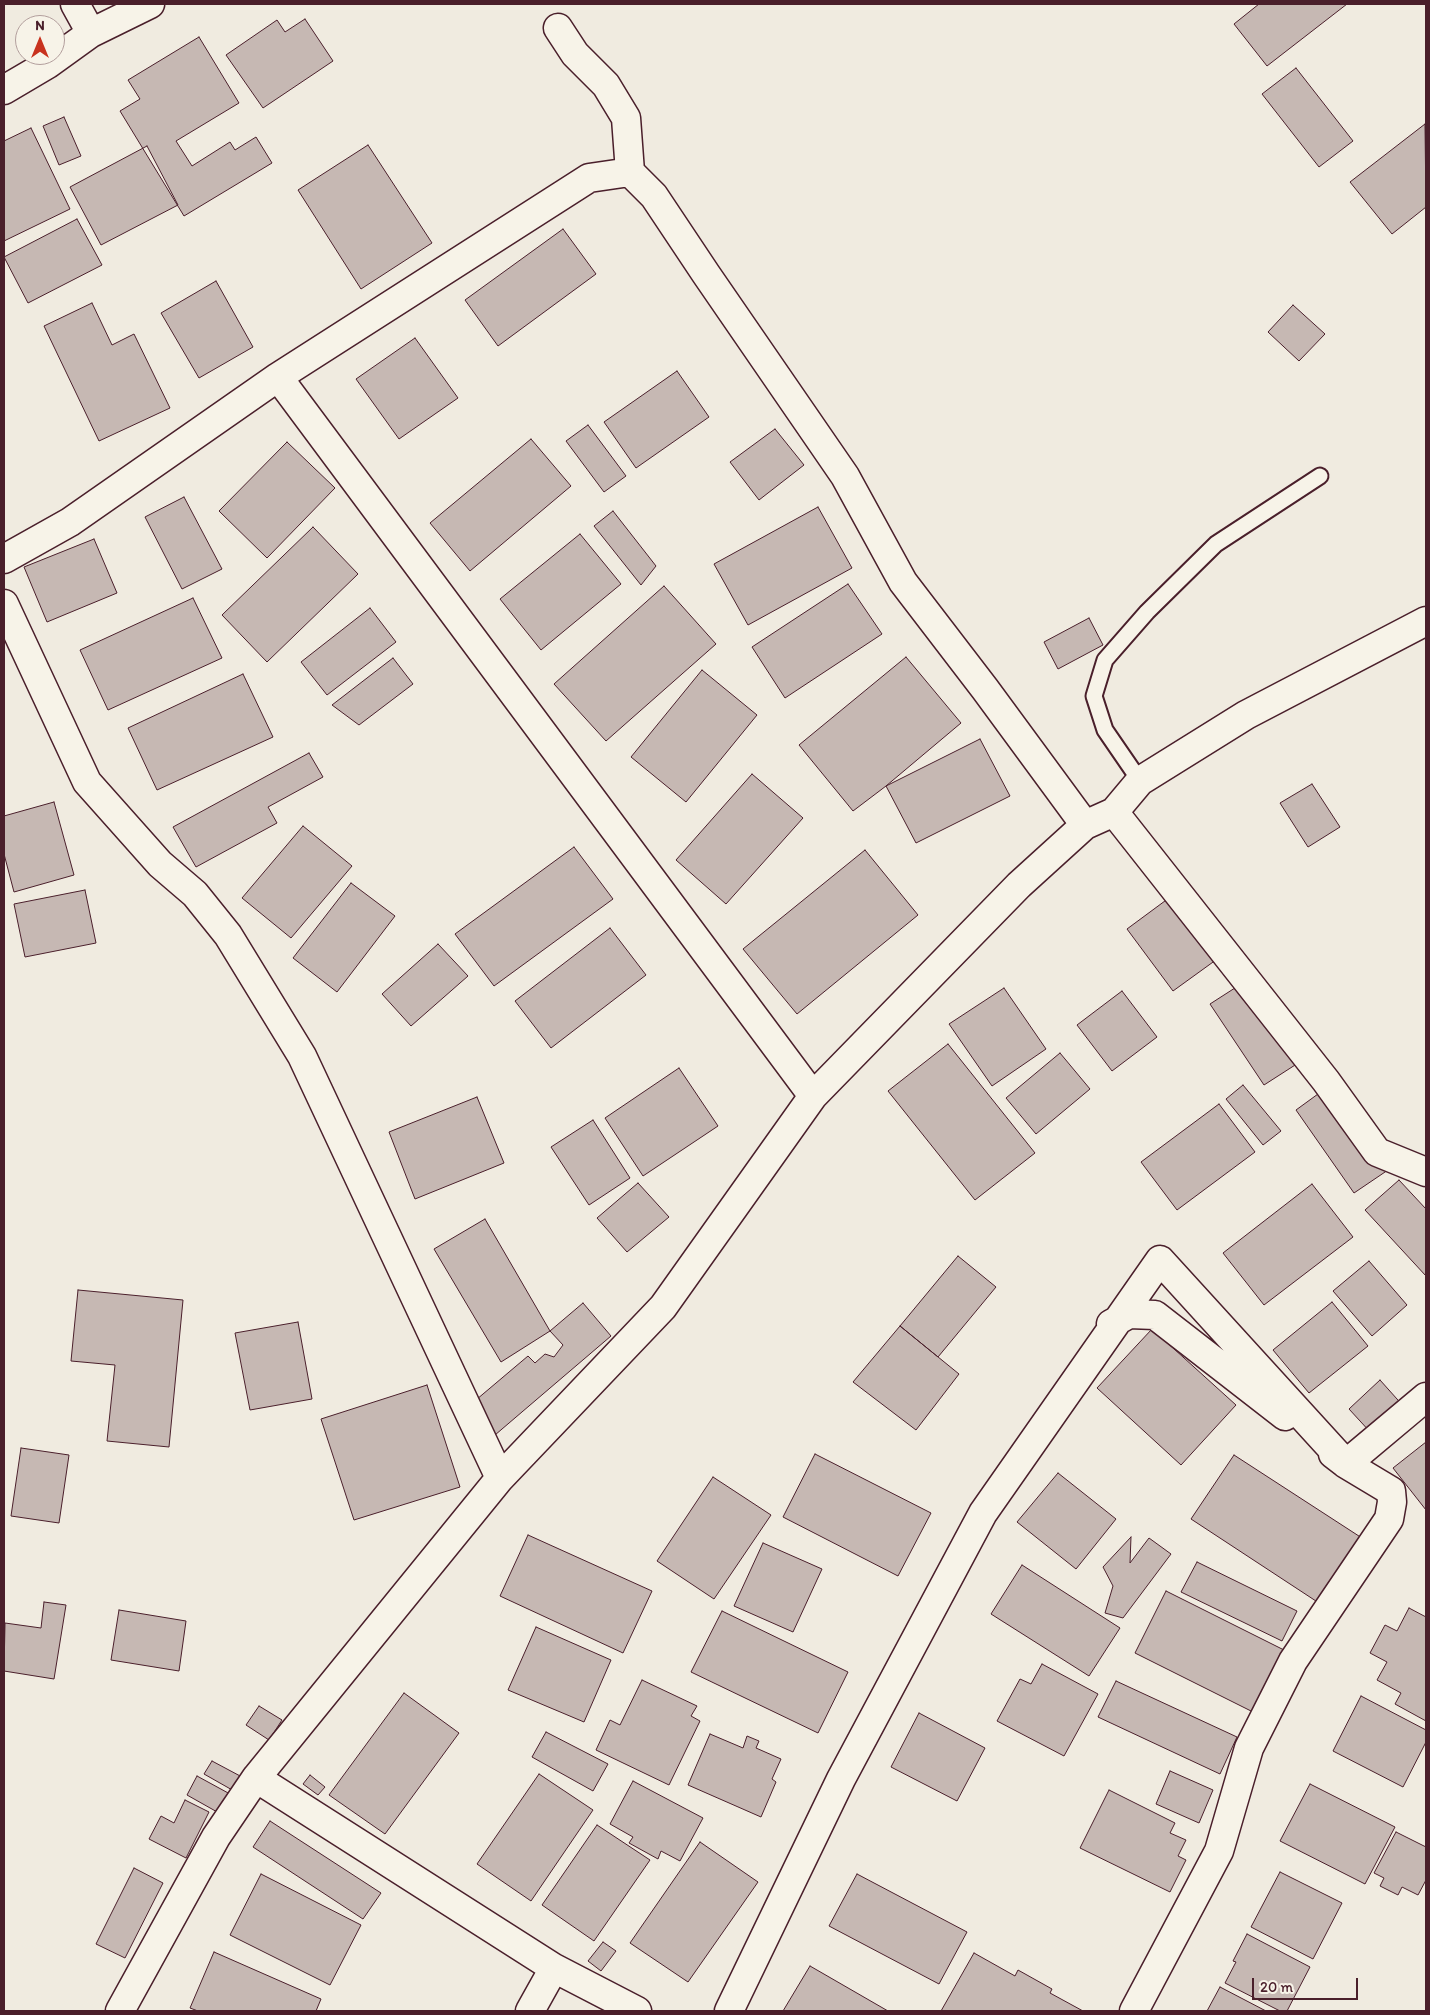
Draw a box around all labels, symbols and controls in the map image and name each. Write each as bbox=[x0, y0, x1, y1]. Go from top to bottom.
north arrow bbox=[15, 15, 65, 65]
text: N bbox=[35, 17, 45, 34]
scale bar bbox=[1255, 1968, 1361, 2000]
text: 20 m bbox=[1260, 1978, 1293, 1996]

